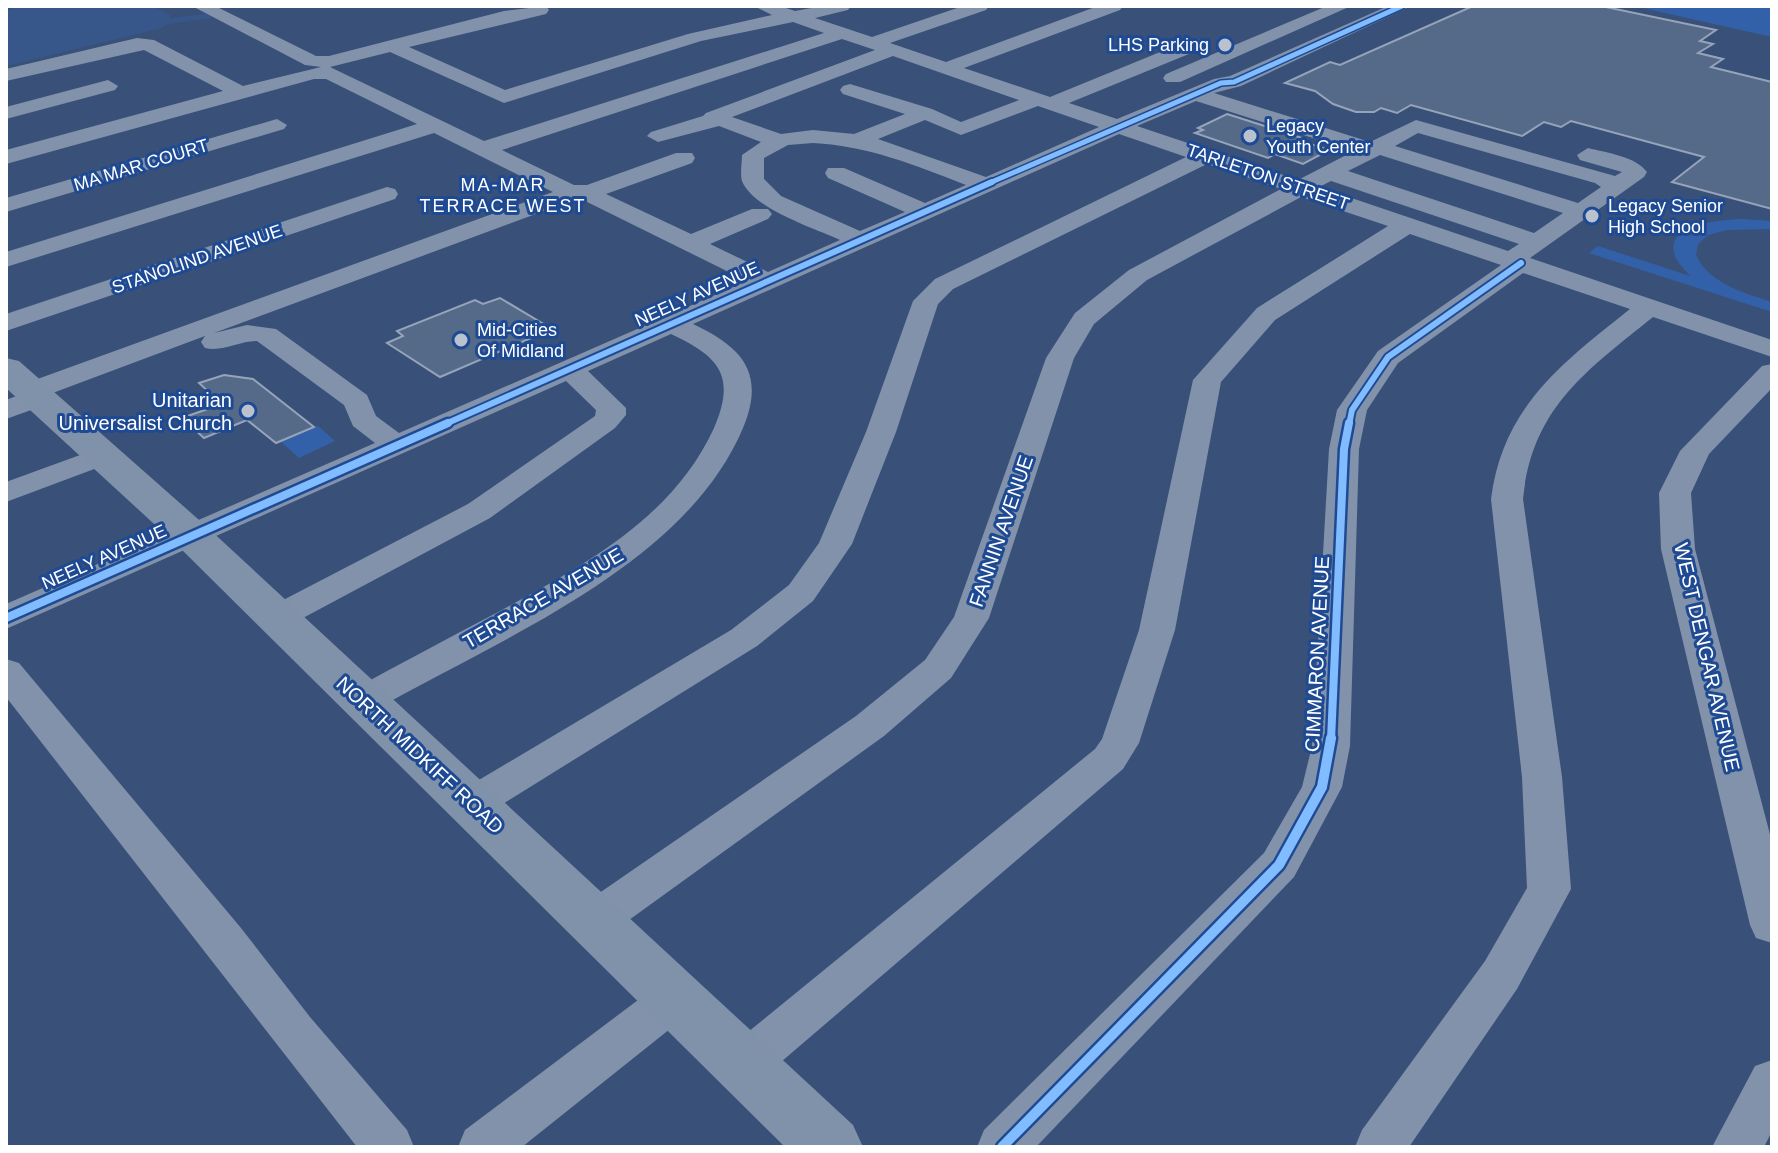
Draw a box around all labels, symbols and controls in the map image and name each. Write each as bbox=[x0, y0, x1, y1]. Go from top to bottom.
place label: LHS Parking bbox=[1108, 35, 1209, 55]
marker: LHS Parking bbox=[1216, 36, 1234, 54]
place label: Legacy Youth Center bbox=[1266, 116, 1370, 157]
marker: Legacy Youth Center bbox=[1241, 127, 1259, 145]
street label: MA MAR COURT bbox=[71, 135, 211, 195]
street label: TARLETON STREET bbox=[1184, 140, 1352, 214]
district label: MA-MAR TERRACE WEST bbox=[419, 175, 587, 216]
place label: Legacy Senior High School bbox=[1608, 196, 1723, 237]
marker: Legacy Senior High School bbox=[1583, 207, 1601, 225]
street label: STANOLIND AVENUE bbox=[109, 221, 285, 297]
street label: NEELY AVENUE bbox=[632, 258, 762, 330]
place label: Mid-Cities Of Midland bbox=[477, 320, 564, 361]
marker: Mid-Cities Of Midland bbox=[452, 331, 470, 349]
place label: Unitarian Universalist Church bbox=[59, 389, 232, 434]
marker: Unitarian Universalist Church bbox=[239, 402, 257, 420]
street label: FANNIN AVENUE bbox=[965, 452, 1037, 610]
street label: NEELY AVENUE bbox=[39, 521, 169, 593]
street label: WEST DENGAR AVENUE bbox=[1670, 541, 1744, 773]
street label: TERRACE AVENUE bbox=[459, 543, 627, 653]
street label: CIMMARON AVENUE bbox=[1301, 555, 1333, 753]
street label: NORTH MIDKIFF ROAD bbox=[332, 672, 508, 838]

